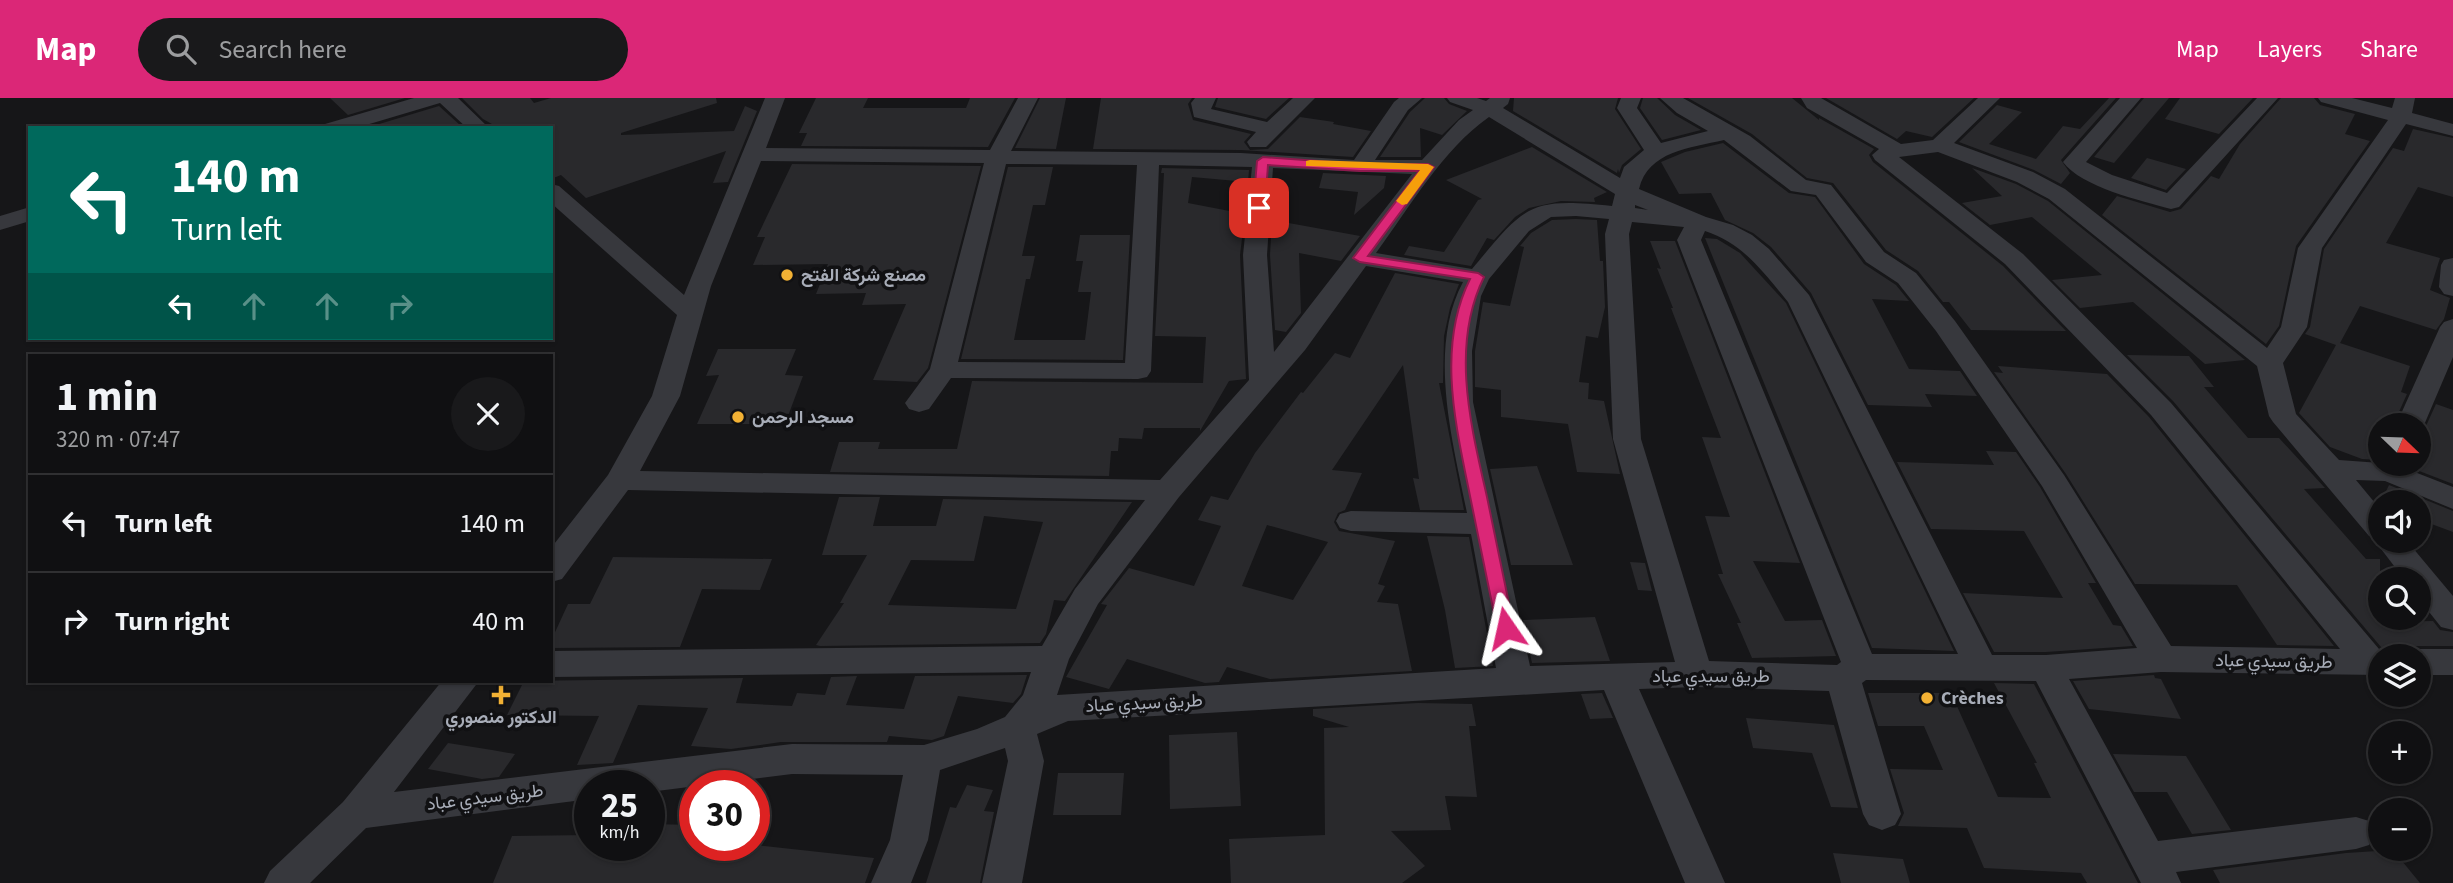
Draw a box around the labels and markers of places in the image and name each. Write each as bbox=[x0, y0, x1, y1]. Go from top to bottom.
pin bbox=[1229, 178, 1289, 238]
place label: مصنع شركة الفتح bbox=[801, 263, 926, 288]
marker: مصنع شركة الفتح bbox=[779, 267, 795, 283]
place label: مسجد الرحمن bbox=[752, 405, 854, 430]
marker: مسجد الرحمن bbox=[730, 409, 746, 425]
place label: Crèches bbox=[1941, 686, 2004, 711]
marker: الدكتور منصوري bbox=[493, 687, 509, 703]
marker: Crèches bbox=[1919, 690, 1935, 706]
place label: الدكتور منصوري bbox=[445, 705, 557, 732]

